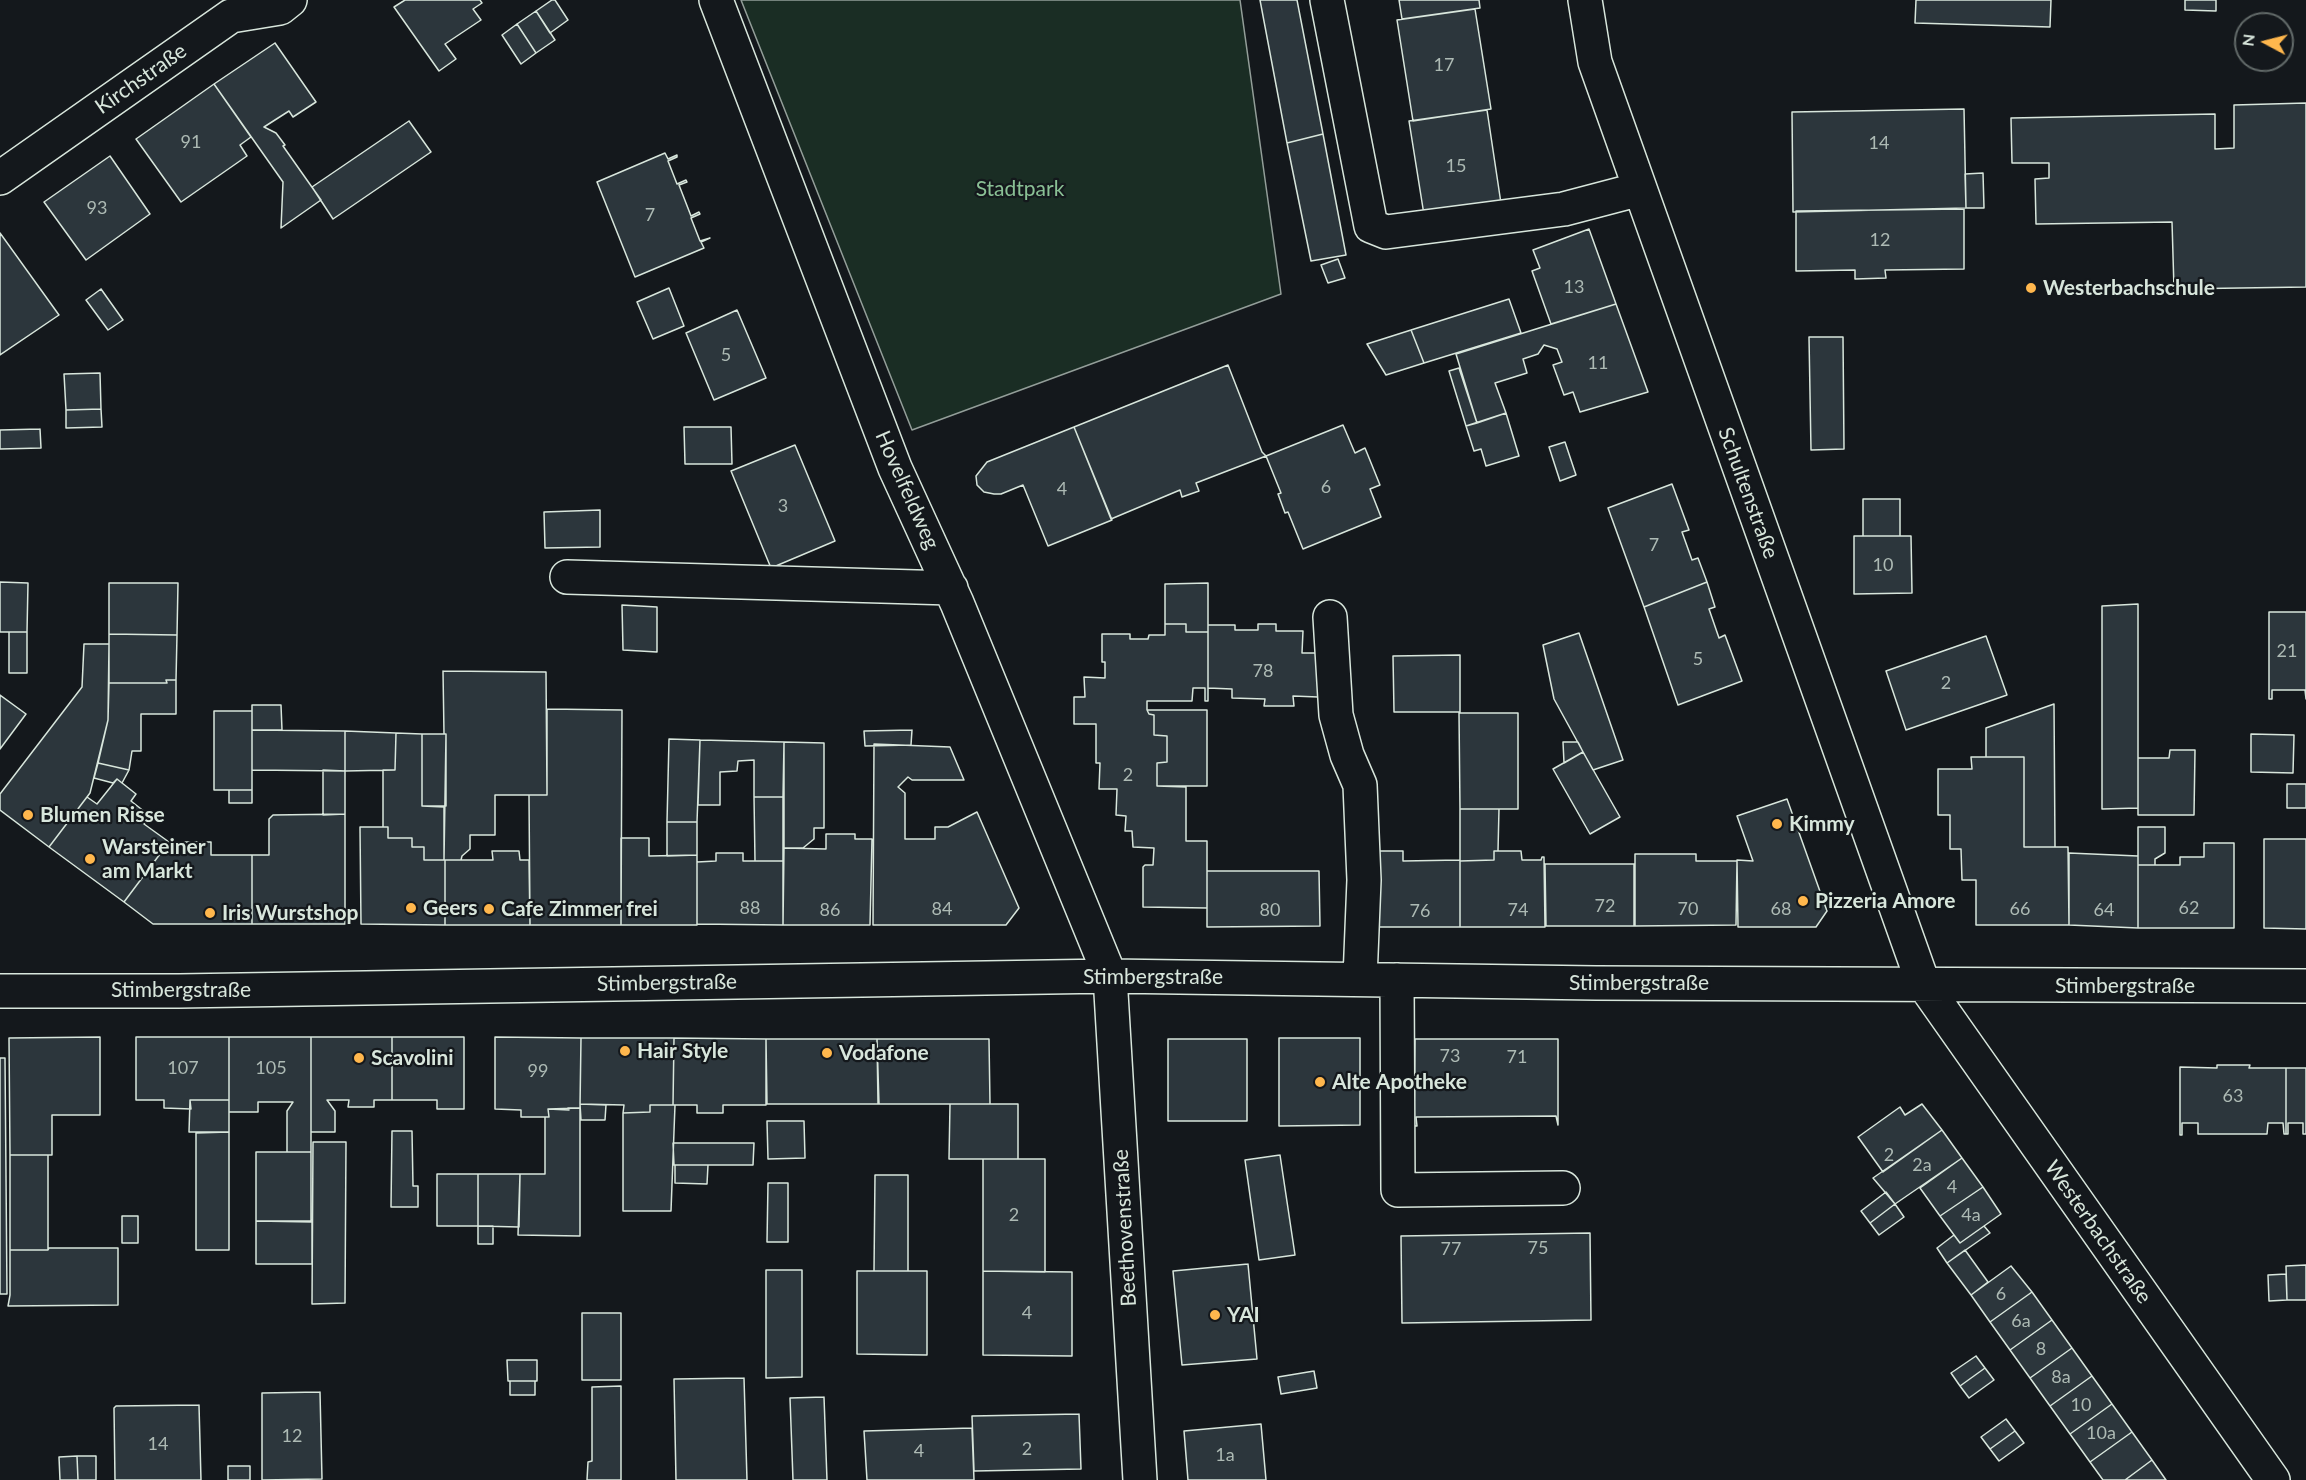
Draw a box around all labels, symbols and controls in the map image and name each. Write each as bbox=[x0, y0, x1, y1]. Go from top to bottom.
north arrow bbox=[2234, 12, 2294, 72]
text: N bbox=[2237, 33, 2258, 47]
street label: Kirchstraße bbox=[90, 38, 192, 120]
house number: 17 bbox=[1434, 54, 1454, 76]
house number: 91 bbox=[181, 131, 201, 153]
house number: 14 bbox=[1869, 132, 1889, 154]
house number: 15 bbox=[1446, 155, 1466, 177]
park label: Stadtpark bbox=[976, 176, 1064, 202]
house number: 93 bbox=[87, 197, 107, 219]
house number: 7 bbox=[645, 204, 655, 226]
house number: 12 bbox=[1870, 229, 1890, 251]
place label: Westerbachschule bbox=[2043, 275, 2215, 301]
house number: 13 bbox=[1564, 276, 1584, 298]
marker: Westerbachschule bbox=[2024, 281, 2038, 295]
house number: 5 bbox=[721, 344, 731, 366]
house number: 11 bbox=[1588, 352, 1608, 374]
street label: Schultenstraße bbox=[1713, 424, 1783, 562]
street label: Hovelfeldweg bbox=[870, 427, 944, 553]
house number: 6 bbox=[1321, 476, 1331, 498]
house number: 4 bbox=[1057, 478, 1067, 500]
house number: 3 bbox=[778, 495, 788, 517]
house number: 7 bbox=[1649, 534, 1659, 556]
house number: 10 bbox=[1873, 554, 1893, 576]
house number: 21 bbox=[2277, 640, 2297, 662]
house number: 5 bbox=[1693, 648, 1703, 670]
house number: 78 bbox=[1253, 660, 1273, 682]
house number: 2 bbox=[1941, 672, 1951, 694]
house number: 2 bbox=[1123, 764, 1133, 786]
place label: Blumen Risse bbox=[40, 802, 165, 828]
marker: Blumen Risse bbox=[21, 808, 35, 822]
place label: Kimmy bbox=[1789, 811, 1855, 837]
marker: Kimmy bbox=[1770, 817, 1784, 831]
place label: Warsteiner am Markt bbox=[102, 834, 206, 884]
marker: Warsteiner am Markt bbox=[83, 852, 97, 866]
place label: Pizzeria Amore bbox=[1815, 888, 1956, 914]
marker: Pizzeria Amore bbox=[1796, 894, 1810, 908]
place label: Geers bbox=[423, 895, 478, 921]
house number: 72 bbox=[1595, 895, 1615, 917]
place label: Cafe Zimmer frei bbox=[501, 896, 658, 922]
house number: 88 bbox=[740, 897, 760, 919]
house number: 62 bbox=[2179, 897, 2199, 919]
house number: 84 bbox=[932, 898, 952, 920]
house number: 70 bbox=[1678, 898, 1698, 920]
house number: 68 bbox=[1771, 898, 1791, 920]
house number: 66 bbox=[2010, 898, 2030, 920]
house number: 86 bbox=[820, 899, 840, 921]
house number: 80 bbox=[1260, 899, 1280, 921]
house number: 74 bbox=[1508, 899, 1528, 921]
house number: 64 bbox=[2094, 899, 2114, 921]
place label: Iris Wurstshop bbox=[222, 900, 359, 926]
house number: 76 bbox=[1410, 900, 1430, 922]
marker: Geers bbox=[404, 901, 418, 915]
marker: Cafe Zimmer frei bbox=[482, 902, 496, 916]
marker: Iris Wurstshop bbox=[203, 906, 217, 920]
street label: Stimbergstraße bbox=[1083, 964, 1223, 990]
street label: Stimbergstraße bbox=[597, 969, 737, 997]
street label: Stimbergstraße bbox=[1569, 970, 1709, 996]
street label: Stimbergstraße bbox=[2055, 973, 2195, 999]
street label: Stimbergstraße bbox=[111, 977, 251, 1003]
place label: Hair Style bbox=[637, 1038, 728, 1064]
place label: Vodafone bbox=[839, 1040, 929, 1066]
marker: Hair Style bbox=[618, 1044, 632, 1058]
place label: Scavolini bbox=[371, 1045, 454, 1071]
house number: 73 bbox=[1440, 1045, 1460, 1067]
marker: Vodafone bbox=[820, 1046, 834, 1060]
house number: 71 bbox=[1507, 1046, 1527, 1068]
marker: Scavolini bbox=[352, 1051, 366, 1065]
house number: 107 bbox=[167, 1057, 199, 1079]
house number: 105 bbox=[255, 1057, 287, 1079]
house number: 99 bbox=[528, 1060, 548, 1082]
place label: Alte Apotheke bbox=[1332, 1069, 1467, 1095]
marker: Alte Apotheke bbox=[1313, 1075, 1327, 1089]
house number: 63 bbox=[2223, 1085, 2243, 1107]
house number: 2 bbox=[1884, 1144, 1894, 1166]
street label: Beethovenstraße bbox=[1108, 1149, 1142, 1307]
house number: 2a bbox=[1912, 1154, 1932, 1176]
street label: Westerbachstraße bbox=[2039, 1156, 2157, 1308]
house number: 4 bbox=[1947, 1176, 1957, 1198]
house number: 2 bbox=[1009, 1204, 1019, 1226]
house number: 4a bbox=[1961, 1204, 1981, 1226]
house number: 75 bbox=[1528, 1237, 1548, 1259]
house number: 77 bbox=[1441, 1238, 1461, 1260]
house number: 6 bbox=[1996, 1283, 2006, 1305]
house number: 4 bbox=[1022, 1302, 1032, 1324]
place label: YAI bbox=[1227, 1302, 1260, 1328]
marker: YAI bbox=[1208, 1308, 1222, 1322]
house number: 6a bbox=[2011, 1310, 2031, 1332]
house number: 8 bbox=[2036, 1338, 2046, 1360]
house number: 8a bbox=[2051, 1366, 2071, 1388]
house number: 10 bbox=[2071, 1394, 2091, 1416]
house number: 10a bbox=[2086, 1422, 2116, 1444]
house number: 12 bbox=[282, 1425, 302, 1447]
house number: 14 bbox=[148, 1433, 168, 1455]
house number: 2 bbox=[1022, 1438, 1032, 1460]
house number: 4 bbox=[914, 1440, 924, 1462]
house number: 1a bbox=[1215, 1444, 1235, 1466]

